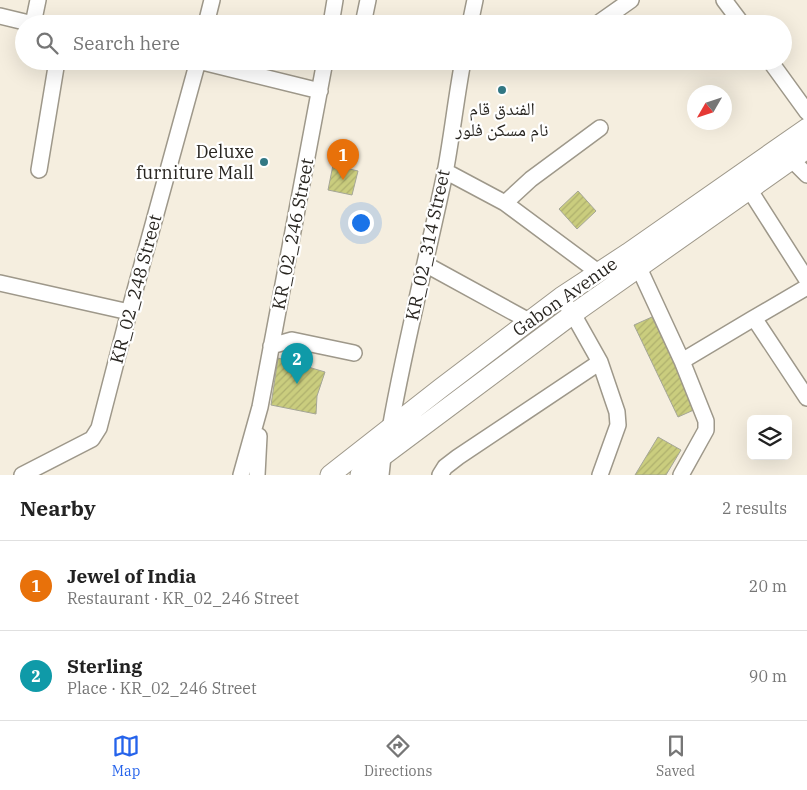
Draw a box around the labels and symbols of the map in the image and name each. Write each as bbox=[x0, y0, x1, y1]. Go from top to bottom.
marker: الفندق قام نام مسكن فلور bbox=[496, 84, 508, 96]
north arrow bbox=[687, 85, 732, 130]
place label: الفندق قام نام مسكن فلور bbox=[455, 97, 549, 142]
pin: 1 bbox=[327, 139, 359, 180]
place label: Deluxe furniture Mall bbox=[136, 140, 254, 184]
marker: Deluxe furniture Mall bbox=[258, 156, 270, 168]
street label: KR_02_246 Street bbox=[267, 156, 318, 312]
street label: KR_02_314 Street bbox=[400, 167, 455, 323]
your location bbox=[348, 210, 374, 236]
street label: KR_02_248 Street bbox=[104, 212, 167, 366]
street label: Gabon Avenue bbox=[508, 252, 622, 341]
pin: 2 bbox=[281, 343, 313, 384]

